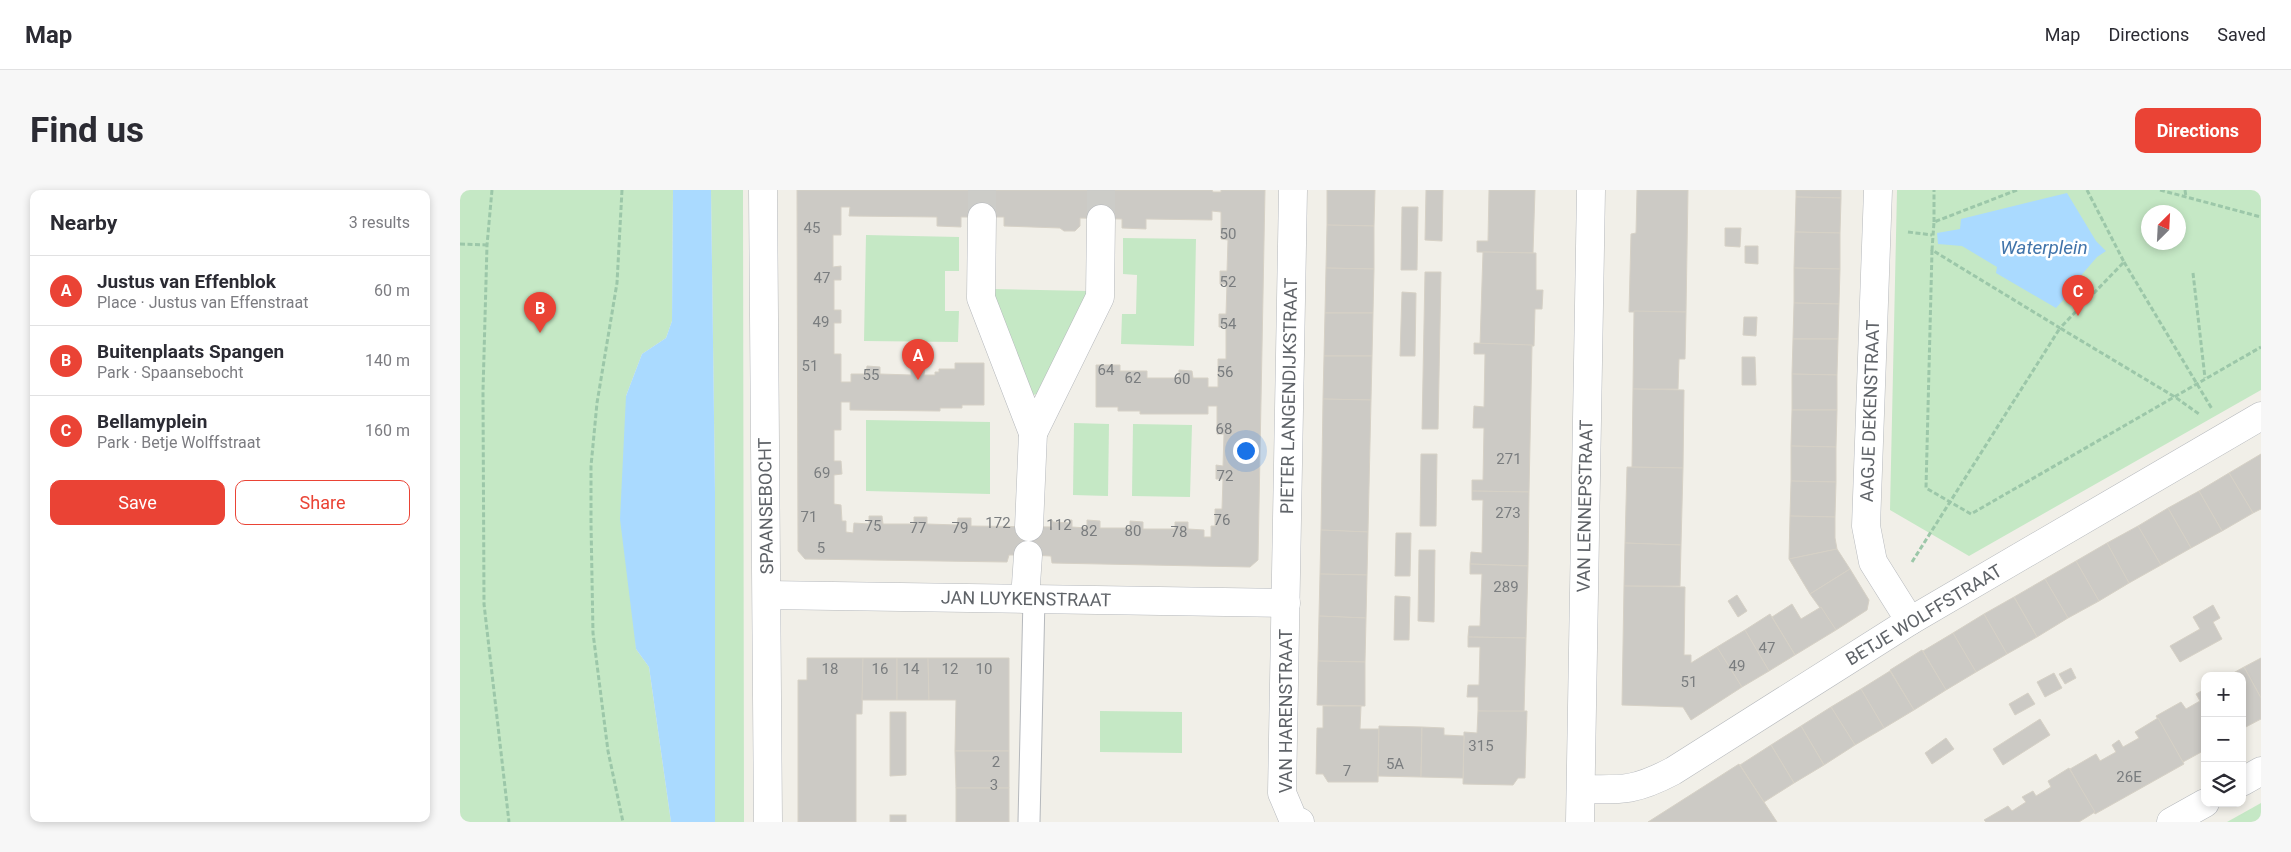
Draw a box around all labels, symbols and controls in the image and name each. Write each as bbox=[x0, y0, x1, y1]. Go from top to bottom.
text: Map bbox=[25, 21, 72, 49]
text: Map bbox=[2045, 24, 2080, 45]
text: Directions bbox=[2108, 24, 2189, 45]
text: Saved bbox=[2217, 24, 2266, 45]
button: Directions bbox=[2135, 108, 2261, 153]
text: Find us bbox=[30, 110, 144, 151]
north arrow bbox=[2141, 205, 2186, 250]
text: Nearby bbox=[50, 211, 117, 235]
text: 3 results bbox=[349, 213, 410, 232]
house number: 45 bbox=[804, 219, 820, 237]
house number: 50 bbox=[1220, 225, 1236, 243]
water label: Waterplein bbox=[2000, 236, 2088, 259]
house number: 47 bbox=[814, 269, 830, 287]
text: Justus van Effenblok bbox=[97, 270, 276, 293]
house number: 52 bbox=[1220, 273, 1236, 291]
pin: C bbox=[2062, 275, 2094, 316]
street label: PIETER LANGENDIJKSTRAAT bbox=[1276, 277, 1301, 514]
text: A bbox=[61, 281, 71, 300]
text: 60 m bbox=[374, 281, 410, 300]
pin: B bbox=[524, 292, 556, 333]
text: Place · Justus van Effenstraat bbox=[97, 293, 308, 312]
house number: 49 bbox=[813, 313, 829, 331]
house number: 54 bbox=[1220, 315, 1237, 333]
street label: AAGJE DEKENSTRAAT bbox=[1856, 319, 1883, 502]
pin: A bbox=[902, 339, 934, 380]
text: Buitenplaats Spangen bbox=[97, 340, 284, 363]
text: B bbox=[61, 351, 71, 370]
text: 140 m bbox=[365, 351, 410, 370]
house number: 51 bbox=[802, 357, 818, 375]
house number: 64 bbox=[1098, 361, 1115, 379]
text: Park · Spaansebocht bbox=[97, 363, 243, 382]
house number: 56 bbox=[1217, 363, 1233, 381]
house number: 55 bbox=[863, 366, 879, 384]
house number: 62 bbox=[1125, 369, 1141, 387]
house number: 60 bbox=[1174, 370, 1190, 388]
text: Bellamyplein bbox=[97, 410, 207, 433]
street label: VAN LENNEPSTRAAT bbox=[1572, 419, 1597, 592]
house number: 68 bbox=[1216, 420, 1232, 438]
text: C bbox=[61, 421, 71, 440]
text: 160 m bbox=[365, 421, 410, 440]
text: Park · Betje Wolffstraat bbox=[97, 433, 261, 452]
street label: SPAANSEBOCHT bbox=[754, 437, 777, 575]
your location bbox=[1233, 438, 1259, 464]
house number: 271 bbox=[1496, 450, 1522, 468]
house number: 69 bbox=[814, 464, 830, 482]
house number: 72 bbox=[1217, 467, 1233, 485]
button: Save bbox=[50, 480, 225, 525]
button: Share bbox=[235, 480, 410, 525]
house number: 273 bbox=[1495, 504, 1521, 522]
house number: 71 bbox=[801, 508, 817, 526]
house number: 76 bbox=[1214, 511, 1230, 529]
house number: 172 bbox=[985, 514, 1011, 532]
house number: 112 bbox=[1046, 516, 1072, 534]
house number: 75 bbox=[865, 517, 881, 535]
house number: 77 bbox=[910, 519, 926, 537]
house number: 79 bbox=[952, 519, 968, 537]
house number: 82 bbox=[1081, 522, 1097, 540]
house number: 80 bbox=[1125, 522, 1141, 540]
house number: 78 bbox=[1171, 523, 1187, 541]
house number: 5 bbox=[817, 539, 825, 557]
street label: BETJE WOLFFSTRAAT bbox=[1842, 559, 2006, 670]
house number: 289 bbox=[1493, 578, 1519, 596]
street label: JAN LUYKENSTRAAT bbox=[941, 587, 1112, 610]
street label: VAN HARENSTRAAT bbox=[1275, 629, 1296, 793]
house number: 47 bbox=[1759, 639, 1775, 657]
house number: 49 bbox=[1729, 657, 1745, 675]
house number: 18 bbox=[822, 660, 838, 678]
house number: 16 bbox=[872, 660, 888, 678]
house number: 14 bbox=[903, 660, 920, 678]
house number: 12 bbox=[942, 660, 958, 678]
house number: 10 bbox=[976, 660, 992, 678]
map controls bbox=[2201, 672, 2246, 807]
button: + bbox=[2201, 672, 2246, 717]
house number: 51 bbox=[1681, 673, 1697, 691]
button: − bbox=[2201, 717, 2246, 762]
house number: 315 bbox=[1468, 737, 1494, 755]
house number: 2 bbox=[992, 753, 1000, 771]
house number: 5A bbox=[1386, 755, 1404, 773]
house number: 7 bbox=[1343, 762, 1351, 780]
button: layers bbox=[2201, 762, 2246, 807]
house number: 26E bbox=[2116, 768, 2142, 786]
house number: 3 bbox=[990, 776, 998, 794]

